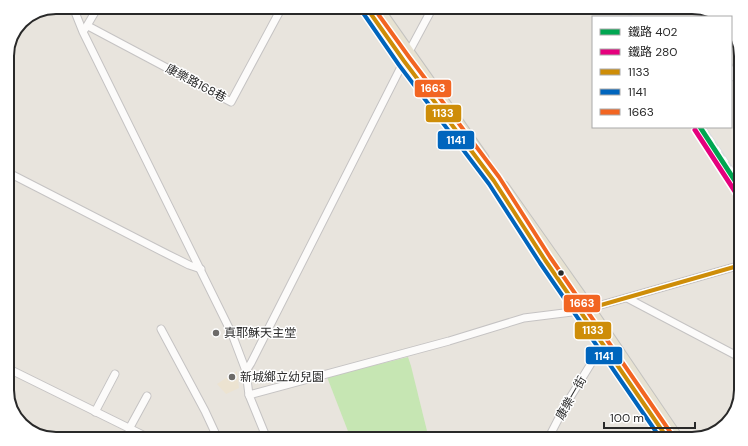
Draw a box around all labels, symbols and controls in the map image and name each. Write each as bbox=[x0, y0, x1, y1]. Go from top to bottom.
legend bbox=[592, 16, 732, 128]
text: 鐵路 402 bbox=[628, 24, 678, 40]
text: 鐵路 280 bbox=[628, 44, 677, 60]
street label: 康樂路168巷 bbox=[163, 60, 229, 106]
text: 1133 bbox=[628, 64, 650, 80]
line badge: 1663 bbox=[414, 79, 452, 98]
text: 1663 bbox=[421, 81, 445, 95]
text: 1141 bbox=[628, 84, 647, 100]
line badge: 1133 bbox=[425, 104, 462, 123]
text: 1663 bbox=[628, 104, 654, 120]
text: 1133 bbox=[432, 106, 454, 120]
line badge: 1141 bbox=[437, 130, 475, 150]
text: 1141 bbox=[446, 133, 466, 147]
unlabelled marker bbox=[556, 268, 566, 278]
line badge: 1663 bbox=[563, 294, 601, 313]
text: 1663 bbox=[570, 296, 594, 310]
line badge: 1133 bbox=[574, 321, 612, 340]
text: 1133 bbox=[582, 323, 604, 337]
place label: 真耶穌天主堂 bbox=[224, 325, 296, 341]
marker: 真耶穌天主堂 bbox=[211, 328, 221, 338]
line badge: 1141 bbox=[585, 346, 623, 365]
text: 1141 bbox=[594, 349, 614, 363]
place label: 新城鄉立幼兒園 bbox=[240, 369, 324, 385]
marker: 新城鄉立幼兒園 bbox=[227, 372, 237, 382]
street label: 康樂一街 bbox=[552, 373, 590, 423]
scale bar bbox=[604, 404, 695, 430]
text: 100 m bbox=[610, 410, 644, 426]

